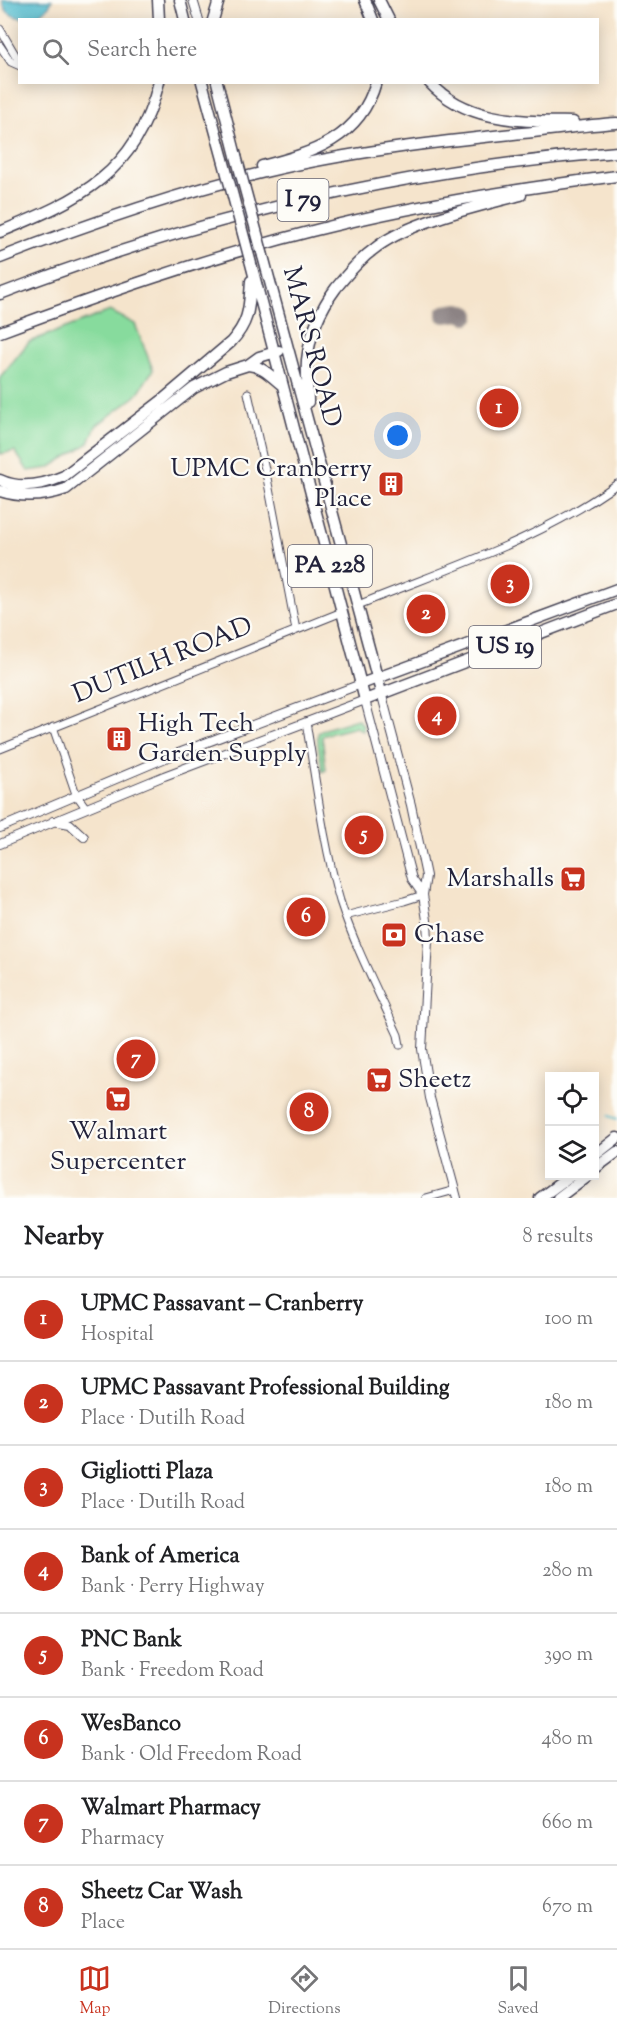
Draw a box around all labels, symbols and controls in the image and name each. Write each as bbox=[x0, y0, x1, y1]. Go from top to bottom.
search box bbox=[18, 18, 599, 84]
icon: search bbox=[39, 35, 72, 68]
text: Search here bbox=[87, 35, 197, 67]
road number: I 79 bbox=[278, 179, 328, 221]
street label: MARS ROAD bbox=[272, 263, 350, 431]
pin: 1 bbox=[480, 386, 518, 430]
your location bbox=[383, 421, 412, 450]
place label: UPMC Cranberry Place bbox=[170, 451, 372, 518]
building icon: UPMC Cranberry Place bbox=[376, 469, 406, 499]
road number: PA 228 bbox=[288, 545, 372, 587]
pin: 3 bbox=[490, 562, 530, 606]
pin: 2 bbox=[406, 592, 446, 636]
street label: DUTILH ROAD bbox=[68, 608, 258, 714]
road number: US 19 bbox=[469, 626, 541, 668]
pin: 4 bbox=[418, 694, 456, 738]
place label: High Tech Garden Supply bbox=[138, 706, 307, 773]
building icon: High Tech Garden Supply bbox=[104, 724, 134, 754]
pin: 5 bbox=[344, 812, 384, 858]
place label: Marshalls bbox=[447, 861, 554, 898]
supermarket icon: Marshalls bbox=[558, 864, 588, 894]
pin: 6 bbox=[286, 894, 326, 940]
place label: Chase bbox=[414, 917, 485, 954]
bank icon: Chase bbox=[379, 920, 409, 950]
pin: 7 bbox=[116, 1036, 156, 1082]
place label: Sheetz bbox=[398, 1062, 471, 1099]
supermarket icon: Sheetz bbox=[364, 1065, 394, 1095]
map controls bbox=[545, 1072, 599, 1180]
button: locate bbox=[545, 1072, 599, 1126]
supermarket icon: Walmart Supercenter bbox=[103, 1084, 133, 1114]
pin: 8 bbox=[290, 1090, 328, 1134]
place label: Walmart Supercenter bbox=[50, 1114, 186, 1181]
button: layers bbox=[545, 1126, 599, 1180]
text: Nearby bbox=[24, 1219, 104, 1256]
text: 8 results bbox=[522, 1223, 593, 1252]
text: UPMC Passavant – Cranberry bbox=[81, 1289, 363, 1321]
text: 1 bbox=[40, 1305, 47, 1334]
text: 100 m bbox=[544, 1305, 593, 1334]
text: Hospital bbox=[81, 1321, 154, 1350]
text: UPMC Passavant Professional Building bbox=[81, 1373, 449, 1405]
text: 2 bbox=[39, 1389, 48, 1418]
text: 180 m bbox=[545, 1389, 593, 1418]
text: Place · Dutilh Road bbox=[81, 1405, 245, 1434]
text: Gigliotti Plaza bbox=[81, 1457, 213, 1489]
text: 3 bbox=[39, 1473, 48, 1502]
text: 180 m bbox=[545, 1473, 593, 1502]
text: Place · Dutilh Road bbox=[81, 1489, 245, 1518]
text: Bank of America bbox=[81, 1541, 240, 1573]
text: 4 bbox=[38, 1557, 49, 1586]
text: 280 m bbox=[542, 1557, 593, 1586]
text: Bank · Perry Highway bbox=[81, 1573, 265, 1602]
text: PNC Bank bbox=[81, 1625, 182, 1657]
text: 5 bbox=[40, 1641, 47, 1670]
text: 390 m bbox=[544, 1641, 593, 1670]
text: Bank · Freedom Road bbox=[81, 1657, 264, 1686]
text: WesBanco bbox=[81, 1709, 181, 1741]
text: 6 bbox=[39, 1725, 48, 1754]
text: 480 m bbox=[542, 1725, 593, 1754]
text: Bank · Old Freedom Road bbox=[81, 1741, 302, 1770]
text: Walmart Pharmacy bbox=[81, 1793, 261, 1825]
text: 7 bbox=[38, 1809, 49, 1838]
text: 660 m bbox=[542, 1809, 593, 1838]
text: Pharmacy bbox=[81, 1825, 164, 1854]
text: Sheetz Car Wash bbox=[81, 1877, 243, 1909]
text: 8 bbox=[39, 1893, 49, 1922]
text: 670 m bbox=[542, 1893, 593, 1922]
text: Place bbox=[81, 1909, 125, 1938]
tab: Map bbox=[78, 1962, 111, 2021]
tab: Directions bbox=[268, 1962, 341, 2021]
tab: Saved bbox=[497, 1962, 539, 2021]

